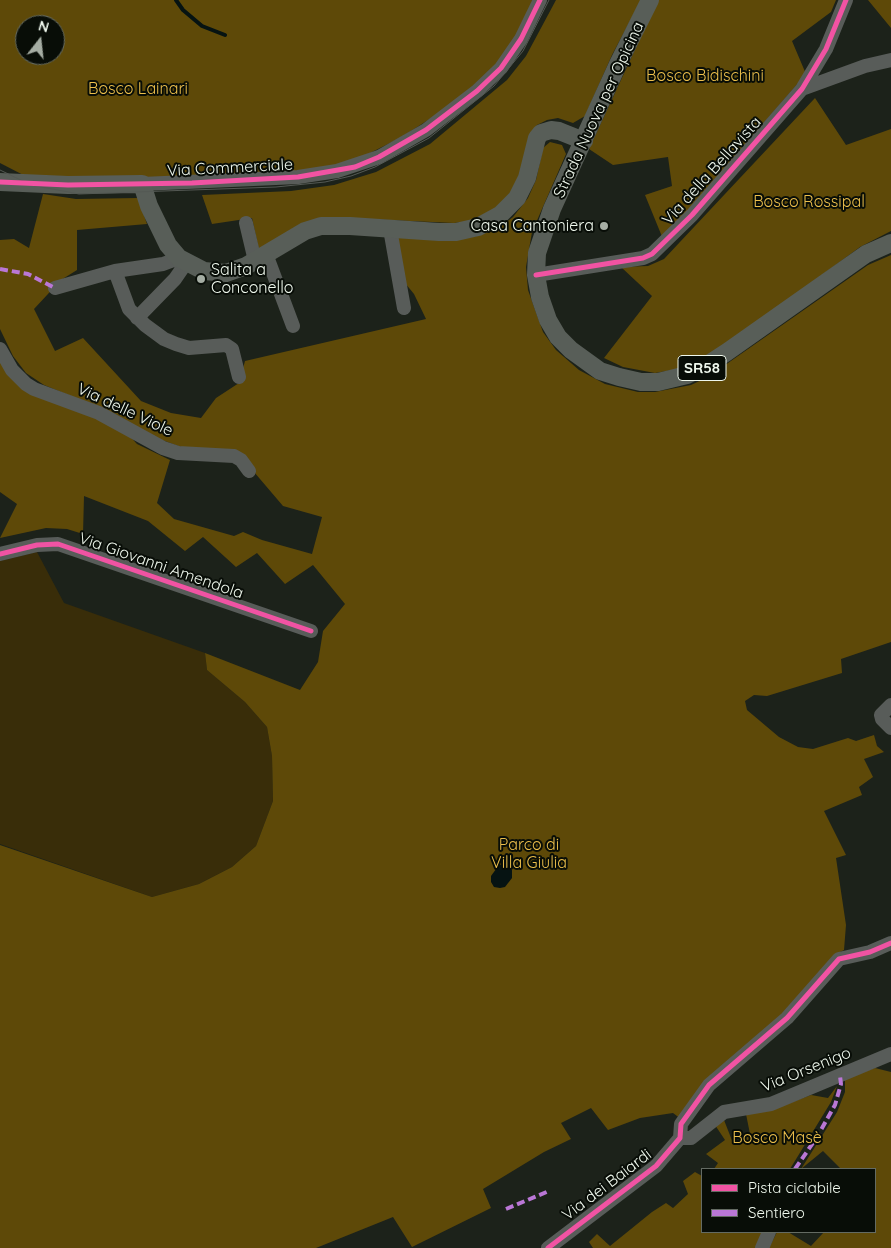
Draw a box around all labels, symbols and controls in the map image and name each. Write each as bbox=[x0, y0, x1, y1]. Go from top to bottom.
north arrow bbox=[15, 15, 65, 65]
text: N bbox=[36, 16, 51, 37]
street label: Strada Nuova per Opicina bbox=[550, 19, 648, 201]
park label: Bosco Bidischini bbox=[646, 66, 764, 86]
park label: Bosco Lainari bbox=[88, 79, 188, 99]
street label: Via della Bellavista bbox=[658, 113, 766, 229]
street label: Via Commerciale bbox=[166, 155, 294, 181]
park label: Bosco Rossipal bbox=[753, 192, 865, 212]
place label: Casa Cantoniera bbox=[470, 216, 594, 236]
marker: Casa Cantoniera bbox=[598, 220, 610, 232]
place label: Salita a Conconello bbox=[211, 260, 293, 298]
marker: Salita a Conconello bbox=[195, 273, 207, 285]
road number: SR58 bbox=[678, 356, 726, 380]
street label: Via delle Viole bbox=[74, 379, 176, 441]
street label: Via Giovanni Amendola bbox=[76, 529, 246, 603]
park label: Parco di Villa Giulia bbox=[491, 835, 567, 873]
street label: Via Orsenigo bbox=[758, 1043, 854, 1097]
park label: Bosco Masè bbox=[732, 1128, 822, 1148]
street label: Via dei Baiardi bbox=[559, 1145, 655, 1225]
legend bbox=[701, 1168, 876, 1233]
text: Pista ciclabile bbox=[748, 1178, 841, 1197]
text: Sentiero bbox=[748, 1203, 805, 1222]

